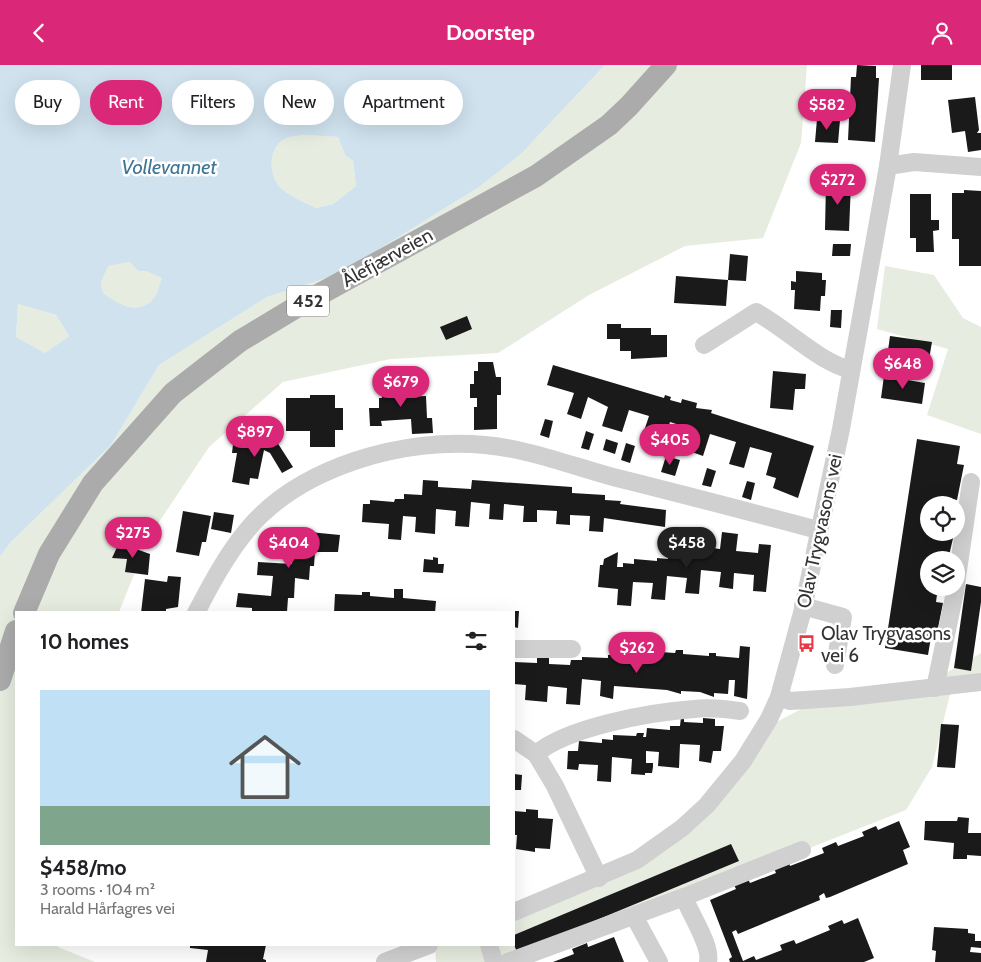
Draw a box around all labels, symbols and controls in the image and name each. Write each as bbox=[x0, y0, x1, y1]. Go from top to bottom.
icon: back bbox=[25, 19, 53, 47]
text: Doorstep bbox=[446, 19, 535, 46]
icon: person bbox=[928, 19, 956, 47]
chip: Buy bbox=[15, 80, 80, 125]
chip: Rent bbox=[90, 80, 162, 125]
chip: Filters bbox=[172, 80, 254, 125]
chip: New bbox=[264, 80, 334, 125]
chip: Apartment bbox=[344, 80, 463, 125]
pin: $582 bbox=[797, 88, 857, 131]
text: $582 bbox=[809, 95, 845, 114]
water label: Vollevannet bbox=[121, 155, 217, 179]
pin: $272 bbox=[808, 163, 868, 206]
text: $272 bbox=[821, 170, 855, 189]
street label: Ålefjærveien bbox=[337, 222, 437, 292]
road number: 452 bbox=[287, 285, 329, 317]
pin: $648 bbox=[873, 347, 933, 390]
text: $648 bbox=[884, 354, 922, 373]
pin: $679 bbox=[371, 365, 431, 408]
text: $679 bbox=[383, 372, 419, 391]
pin: $897 bbox=[225, 415, 285, 458]
text: $897 bbox=[237, 422, 273, 441]
pin: $405 bbox=[640, 423, 700, 466]
text: $405 bbox=[650, 430, 690, 449]
street label: Olav Trygvasons vei bbox=[792, 452, 847, 610]
map controls bbox=[920, 496, 965, 596]
button: locate bbox=[920, 496, 965, 541]
pin: $275 bbox=[103, 517, 163, 559]
text: $275 bbox=[116, 523, 150, 542]
pin: $404 bbox=[259, 527, 319, 569]
pin: $458 bbox=[657, 527, 717, 569]
text: $404 bbox=[269, 533, 309, 552]
text: $458 bbox=[668, 533, 706, 552]
button: layers bbox=[920, 551, 965, 596]
place label: Olav Trygvasons vei 6 bbox=[821, 622, 951, 667]
icon: filters bbox=[462, 627, 490, 655]
text: 10 homes bbox=[40, 629, 129, 654]
pin: $262 bbox=[607, 631, 667, 674]
bus stop icon: Olav Trygvasons vei 6 bbox=[797, 634, 817, 654]
text: $262 bbox=[619, 638, 655, 657]
icon: home bbox=[220, 722, 310, 812]
text: $458/mo bbox=[40, 855, 126, 880]
text: 3 rooms · 104 m² bbox=[40, 880, 155, 899]
text: Harald Hårfagres vei bbox=[40, 899, 175, 918]

